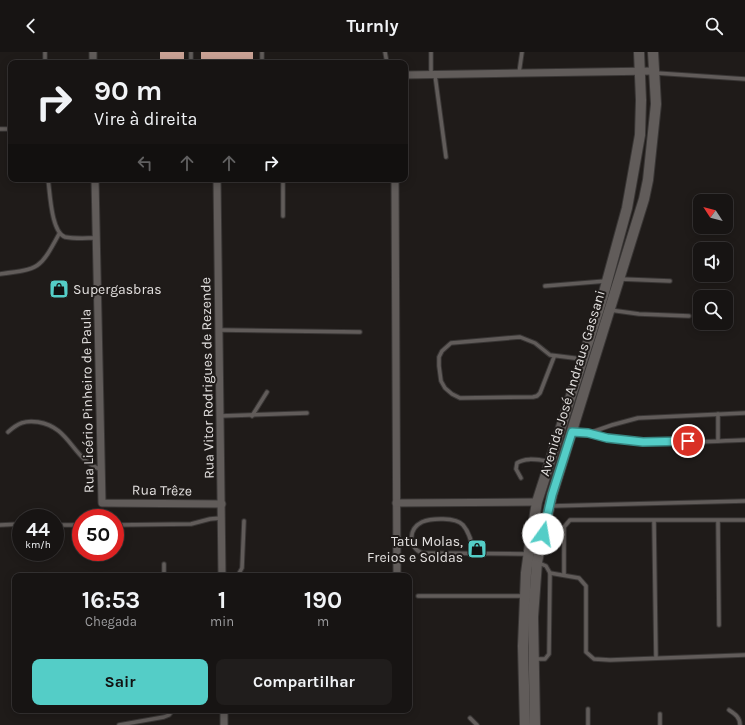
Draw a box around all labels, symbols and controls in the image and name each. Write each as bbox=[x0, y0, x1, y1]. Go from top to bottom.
icon: back bbox=[20, 15, 42, 37]
text: Turnly bbox=[346, 15, 399, 37]
icon: search bbox=[703, 15, 725, 37]
text: 90 m bbox=[94, 74, 162, 107]
icon: right bbox=[28, 76, 80, 128]
text: Vire à direita bbox=[94, 108, 198, 130]
icon: left bbox=[134, 152, 156, 174]
icon: ahead bbox=[176, 152, 198, 174]
icon: ahead bbox=[218, 152, 240, 174]
icon: right bbox=[260, 152, 282, 174]
north arrow bbox=[693, 194, 733, 234]
map controls bbox=[693, 194, 733, 330]
button: sound bbox=[693, 242, 733, 282]
street label: Rua Vitor Rodrigues de Rezende bbox=[197, 277, 218, 479]
shop icon: Supergasbras bbox=[48, 278, 70, 300]
place label: Supergasbras bbox=[73, 281, 162, 298]
street label: Avenida José Andraus Gassani bbox=[536, 288, 609, 478]
button: search bbox=[693, 290, 733, 330]
street label: Rua Licério Pinheiro de Paula bbox=[77, 309, 98, 493]
pin bbox=[671, 424, 705, 458]
icon: arrive bbox=[677, 430, 699, 452]
street label: Rua Trêze bbox=[132, 481, 192, 500]
speed limit sign: 50 bbox=[72, 509, 124, 561]
position arrow bbox=[522, 513, 564, 555]
text: 44 bbox=[26, 518, 50, 541]
place label: Tatu Molas, Freios e Soldas bbox=[367, 533, 463, 566]
shop icon: Tatu Molas, Freios e Soldas bbox=[466, 538, 488, 560]
text: km/h bbox=[25, 539, 51, 551]
text: 16:53 bbox=[82, 586, 140, 614]
text: 1 bbox=[218, 586, 226, 614]
text: 190 bbox=[304, 586, 342, 614]
text: Chegada bbox=[85, 614, 137, 629]
text: min bbox=[210, 614, 234, 629]
text: m bbox=[317, 614, 329, 629]
button: Sair bbox=[32, 659, 208, 705]
button: Compartilhar bbox=[216, 659, 392, 705]

